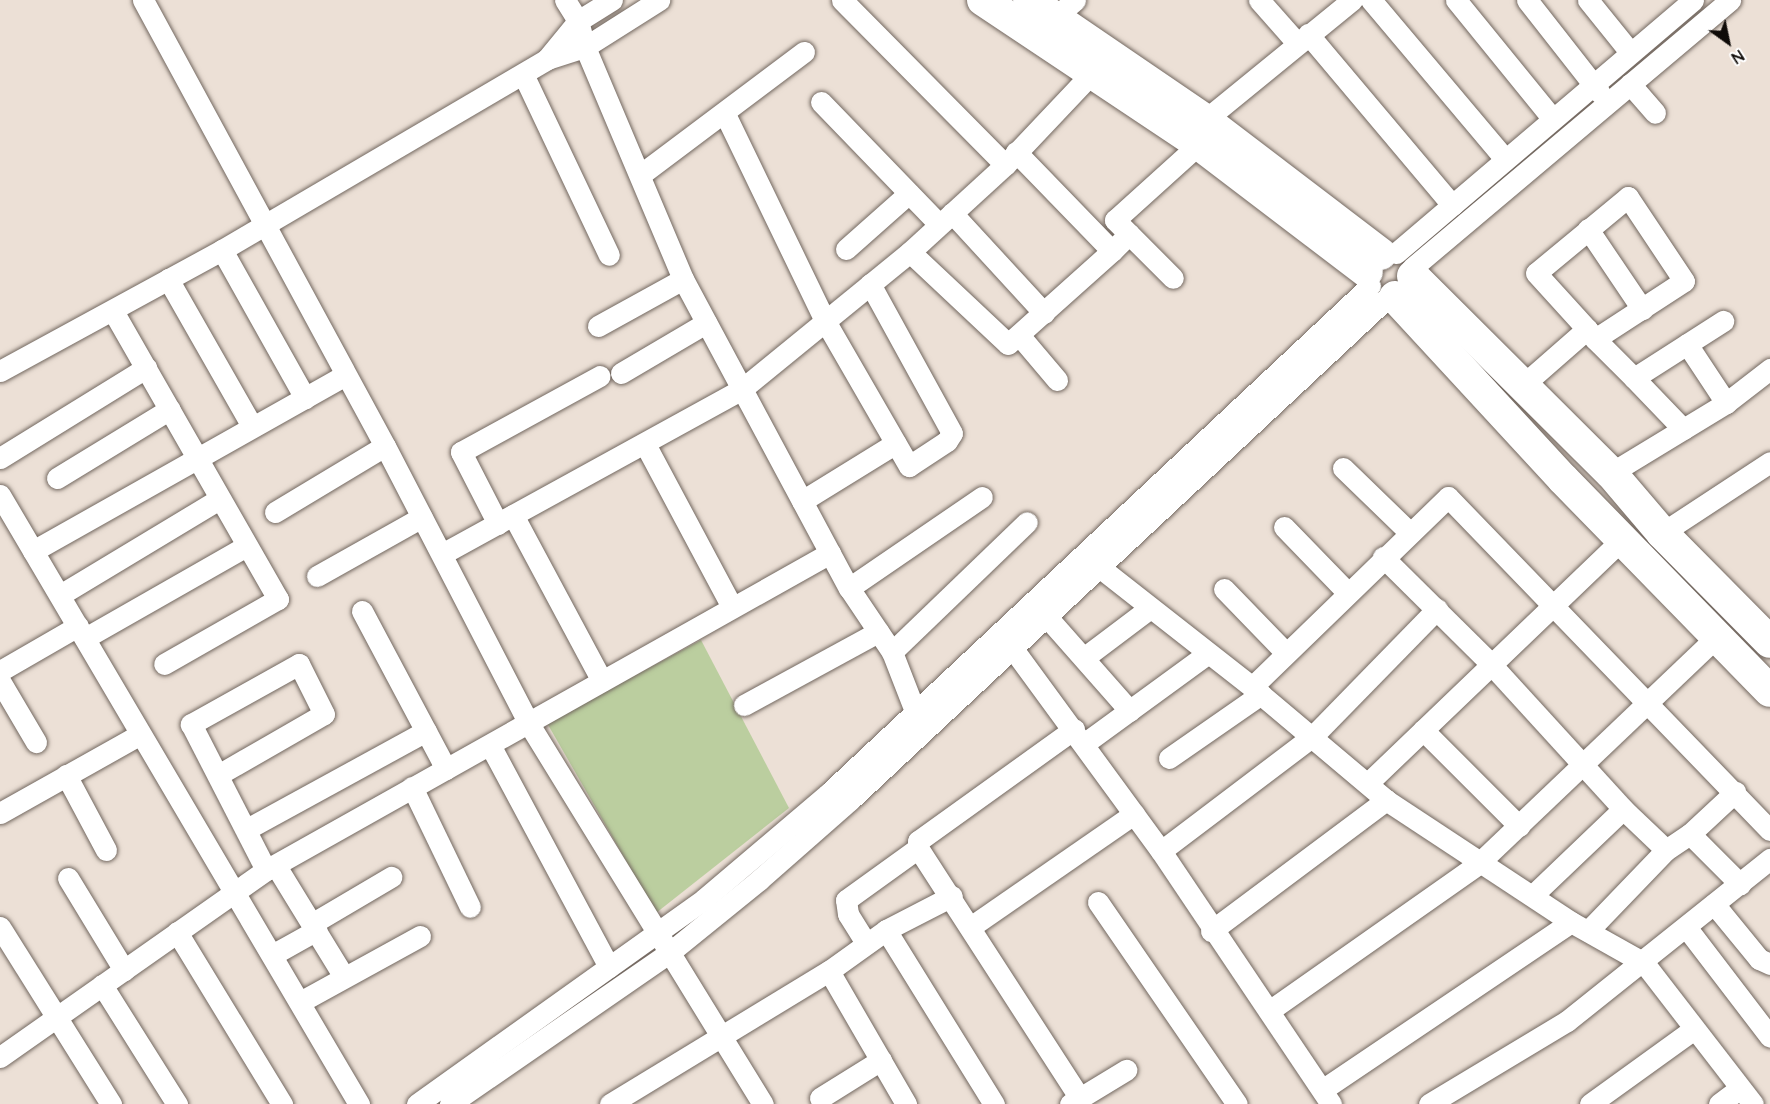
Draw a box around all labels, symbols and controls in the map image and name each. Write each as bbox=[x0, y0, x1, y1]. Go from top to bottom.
north arrow bbox=[1698, 12, 1758, 72]
text: N bbox=[1727, 46, 1748, 69]

